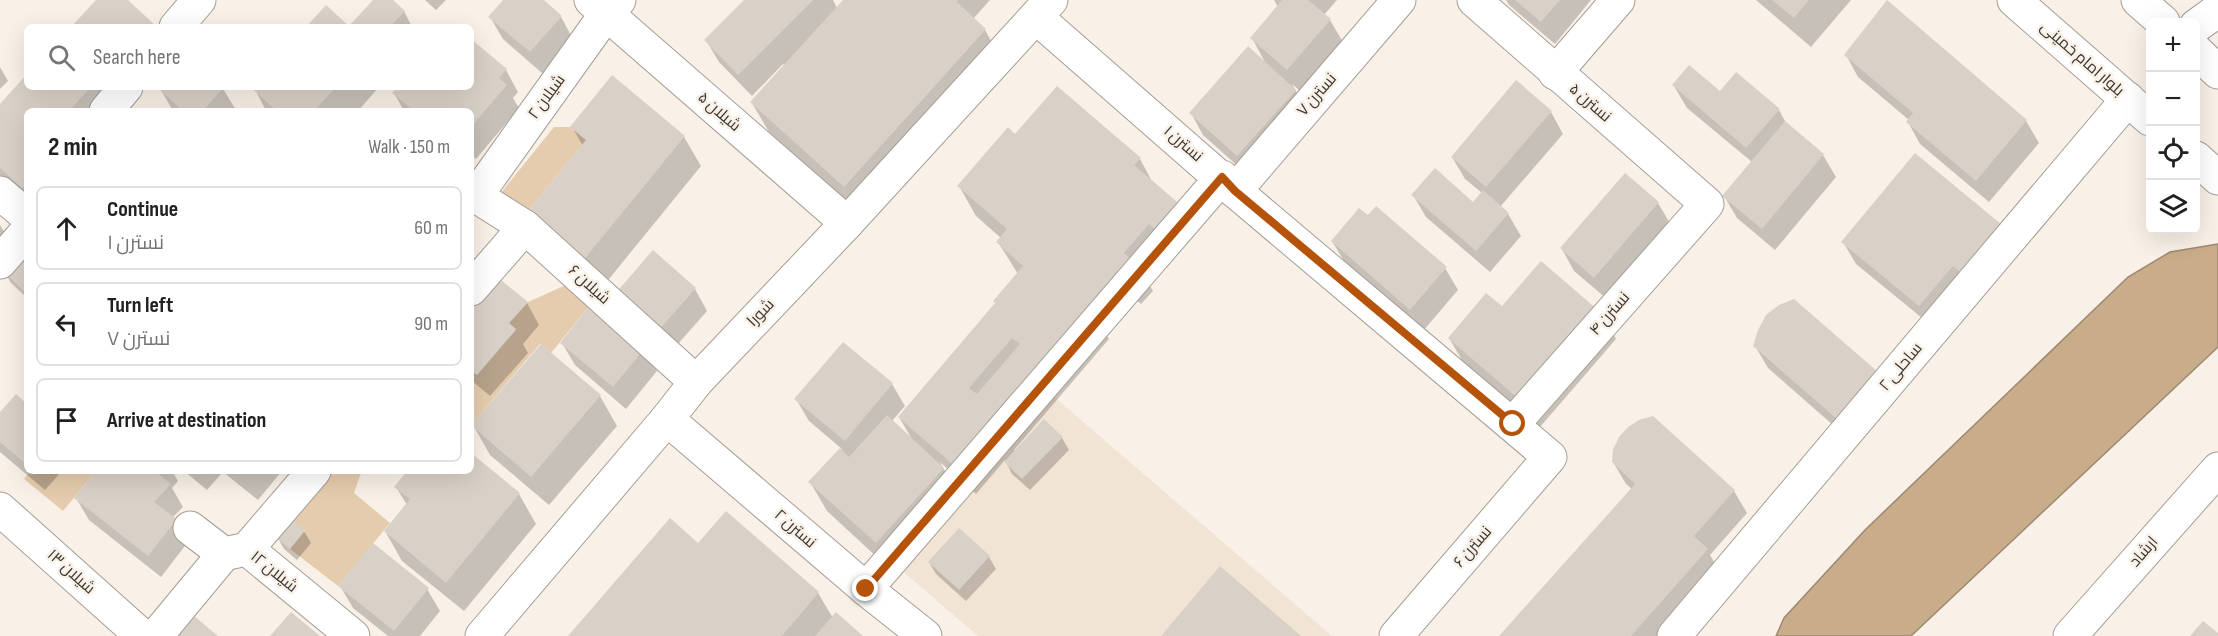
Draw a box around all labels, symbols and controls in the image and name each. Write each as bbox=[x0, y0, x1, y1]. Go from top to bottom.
street label: بلوار امام خمینی bbox=[2036, 18, 2128, 101]
map controls bbox=[2146, 18, 2200, 234]
button: + bbox=[2146, 18, 2200, 72]
search box bbox=[24, 24, 474, 90]
icon: search bbox=[45, 41, 78, 74]
text: Search here bbox=[93, 44, 180, 71]
street label: نسترن ۷ bbox=[1293, 70, 1341, 120]
street label: شیلان ۲ bbox=[525, 71, 569, 123]
button: − bbox=[2146, 72, 2200, 126]
street label: نسترن ۵ bbox=[1565, 80, 1615, 126]
street label: شیلان ۵ bbox=[694, 88, 744, 136]
street label: نسترن ۱ bbox=[1160, 122, 1206, 166]
button: locate bbox=[2146, 126, 2200, 180]
text: 2 min bbox=[48, 132, 98, 163]
text: Walk · 150 m bbox=[368, 135, 450, 159]
button: layers bbox=[2146, 180, 2200, 234]
text: Continue bbox=[107, 196, 178, 223]
icon: ahead bbox=[50, 212, 83, 245]
text: 60 m bbox=[414, 216, 448, 240]
text: نسترن ۱ bbox=[107, 231, 164, 255]
street label: شیلان ۶ bbox=[564, 261, 614, 309]
street label: نسترن ۴ bbox=[1586, 288, 1634, 340]
text: Turn left bbox=[107, 292, 173, 319]
street label: شورا bbox=[743, 295, 779, 331]
icon: left bbox=[50, 308, 83, 341]
text: 90 m bbox=[414, 312, 448, 336]
text: نسترن ۷ bbox=[107, 327, 170, 351]
street label: ساحلی ۲ bbox=[1875, 339, 1927, 395]
icon: arrive bbox=[50, 404, 83, 437]
text: Arrive at destination bbox=[107, 407, 266, 434]
route start bbox=[1499, 410, 1525, 436]
street label: نسترن ۲ bbox=[770, 506, 820, 552]
street label: نسترن ۶ bbox=[1450, 523, 1496, 571]
street label: ارشاد bbox=[2126, 533, 2162, 571]
street label: شیلان ۱۳ bbox=[43, 546, 99, 598]
street label: شیلان ۱۲ bbox=[247, 547, 301, 597]
route end bbox=[852, 575, 878, 601]

